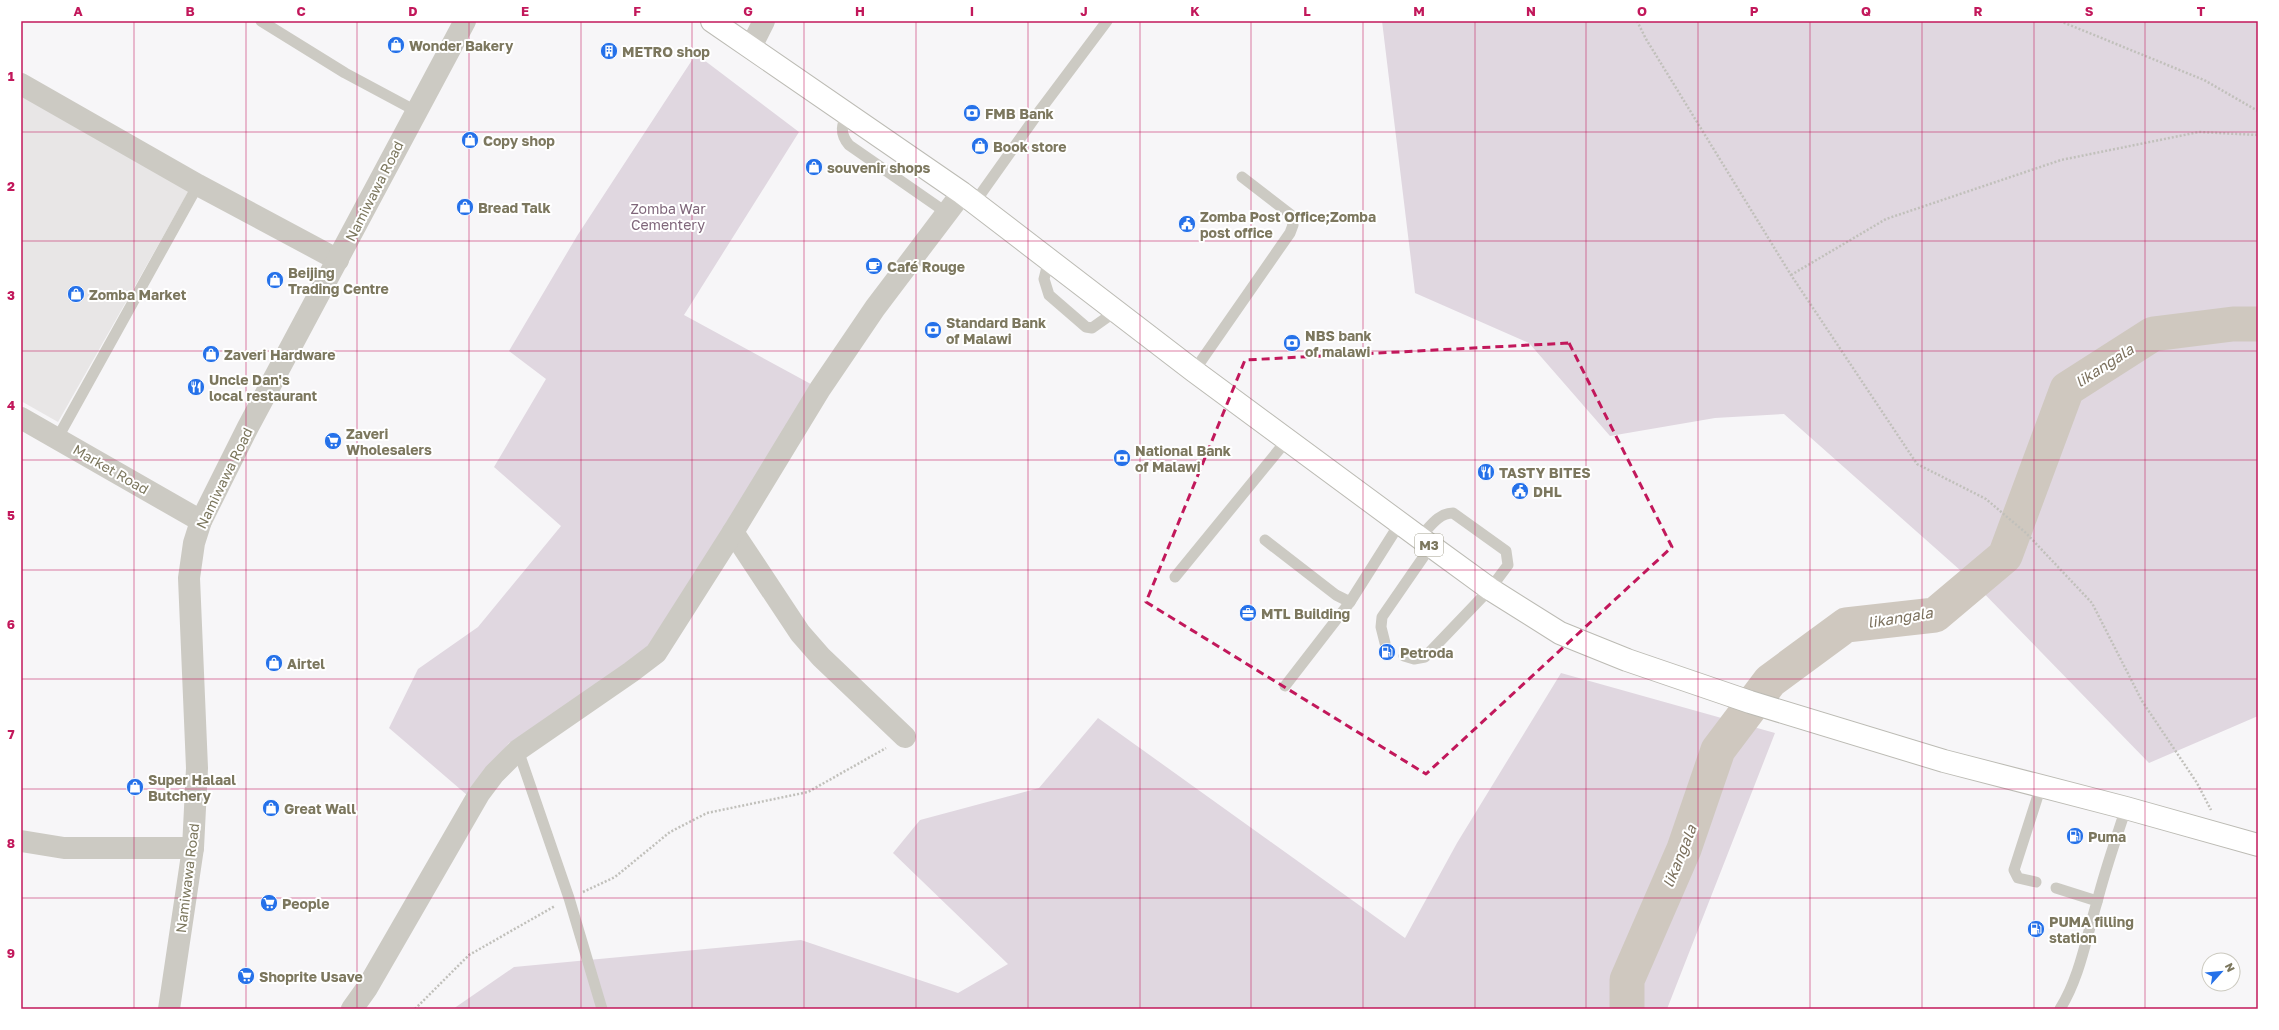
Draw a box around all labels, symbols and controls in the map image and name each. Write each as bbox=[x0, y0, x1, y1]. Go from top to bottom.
text: A bbox=[73, 3, 83, 19]
text: B bbox=[185, 3, 195, 19]
text: C bbox=[296, 3, 306, 19]
text: D bbox=[408, 3, 418, 19]
text: E bbox=[521, 3, 529, 19]
text: F bbox=[633, 3, 641, 19]
text: G bbox=[743, 3, 753, 19]
text: H bbox=[855, 3, 865, 19]
text: I bbox=[970, 3, 974, 19]
text: J bbox=[1080, 3, 1088, 19]
text: K bbox=[1190, 3, 1200, 19]
text: L bbox=[1303, 3, 1311, 19]
text: M bbox=[1413, 3, 1425, 19]
text: N bbox=[1526, 3, 1536, 19]
text: O bbox=[1637, 3, 1647, 19]
text: P bbox=[1750, 3, 1759, 19]
text: Q bbox=[1861, 3, 1871, 19]
text: R bbox=[1973, 3, 1983, 19]
text: S bbox=[2085, 3, 2094, 19]
text: T bbox=[2197, 3, 2206, 19]
shop icon: Wonder Bakery bbox=[386, 35, 406, 55]
place label: Wonder Bakery bbox=[409, 37, 514, 54]
building icon: METRO shop bbox=[599, 41, 619, 61]
place label: METRO shop bbox=[622, 43, 710, 60]
text: 1 bbox=[8, 68, 15, 84]
bank icon: FMB Bank bbox=[962, 103, 982, 123]
place label: FMB Bank bbox=[985, 105, 1054, 122]
shop icon: Copy shop bbox=[460, 130, 480, 150]
place label: Copy shop bbox=[483, 132, 555, 149]
shop icon: Book store bbox=[970, 136, 990, 156]
street label: Namiwawa Road bbox=[341, 138, 407, 244]
place label: Book store bbox=[993, 138, 1067, 155]
shop icon: souvenir shops bbox=[804, 157, 824, 177]
place label: souvenir shops bbox=[827, 159, 931, 176]
text: 2 bbox=[7, 178, 15, 194]
shop icon: Bread Talk bbox=[455, 197, 475, 217]
place label: Bread Talk bbox=[478, 199, 551, 216]
park label: Zomba War Cementery bbox=[630, 200, 706, 233]
place label: Zomba Post Office;Zomba post office bbox=[1200, 208, 1376, 241]
public building icon: Zomba Post Office;Zomba post office bbox=[1177, 214, 1197, 234]
cafe icon: Café Rouge bbox=[864, 256, 884, 276]
place label: Café Rouge bbox=[887, 258, 965, 275]
place label: Beijing Trading Centre bbox=[288, 264, 389, 297]
shop icon: Beijing Trading Centre bbox=[265, 270, 285, 290]
shop icon: Zomba Market bbox=[66, 284, 86, 304]
place label: Zomba Market bbox=[89, 286, 187, 303]
text: 3 bbox=[7, 287, 15, 303]
place label: Standard Bank of Malawi bbox=[946, 314, 1046, 347]
bank icon: Standard Bank of Malawi bbox=[923, 320, 943, 340]
place label: NBS bank of malawi bbox=[1305, 327, 1372, 360]
bank icon: NBS bank of malawi bbox=[1282, 333, 1302, 353]
water label: likangala bbox=[2071, 339, 2137, 391]
shop icon: Zaveri Hardware bbox=[201, 344, 221, 364]
place label: Zaveri Hardware bbox=[224, 346, 335, 363]
place label: Uncle Dan's local restaurant bbox=[209, 371, 318, 404]
restaurant icon: Uncle Dan's local restaurant bbox=[186, 377, 206, 397]
text: 4 bbox=[7, 397, 15, 413]
street label: Namiwawa Road bbox=[192, 425, 256, 531]
place label: Zaveri Wholesalers bbox=[346, 425, 432, 458]
supermarket icon: Zaveri Wholesalers bbox=[323, 431, 343, 451]
street label: Market Road bbox=[70, 440, 152, 498]
place label: National Bank of Malawi bbox=[1135, 442, 1231, 475]
bank icon: National Bank of Malawi bbox=[1112, 448, 1132, 468]
restaurant icon: TASTY BITES bbox=[1476, 462, 1496, 482]
place label: TASTY BITES bbox=[1499, 464, 1591, 481]
public building icon: DHL bbox=[1510, 481, 1530, 501]
place label: DHL bbox=[1533, 483, 1562, 500]
text: 5 bbox=[7, 507, 15, 523]
road number: M3 bbox=[1415, 534, 1443, 556]
office icon: MTL Building bbox=[1238, 603, 1258, 623]
water label: likangala bbox=[1866, 603, 1935, 632]
place label: MTL Building bbox=[1261, 605, 1350, 622]
text: 6 bbox=[7, 616, 15, 632]
fuel station icon: Petroda bbox=[1377, 642, 1397, 662]
place label: Petroda bbox=[1400, 644, 1453, 661]
shop icon: Airtel bbox=[264, 653, 284, 673]
place label: Airtel bbox=[287, 655, 325, 672]
text: 7 bbox=[7, 726, 15, 742]
place label: Super Halaal Butchery bbox=[148, 771, 236, 804]
shop icon: Super Halaal Butchery bbox=[125, 777, 145, 797]
shop icon: Great Wall bbox=[261, 798, 281, 818]
place label: Great Wall bbox=[284, 800, 356, 817]
street label: Namiwawa Road bbox=[172, 822, 202, 934]
water label: likangala bbox=[1658, 822, 1701, 890]
fuel station icon: Puma bbox=[2065, 826, 2085, 846]
place label: Puma bbox=[2088, 828, 2126, 845]
text: 8 bbox=[7, 835, 15, 851]
supermarket icon: People bbox=[259, 893, 279, 913]
place label: People bbox=[282, 895, 329, 912]
place label: PUMA filling station bbox=[2049, 913, 2134, 946]
fuel station icon: PUMA filling station bbox=[2026, 919, 2046, 939]
text: 9 bbox=[7, 945, 15, 961]
north arrow bbox=[2201, 952, 2241, 992]
text: N bbox=[2223, 961, 2238, 974]
supermarket icon: Shoprite Usave bbox=[236, 966, 256, 986]
place label: Shoprite Usave bbox=[259, 968, 363, 985]

